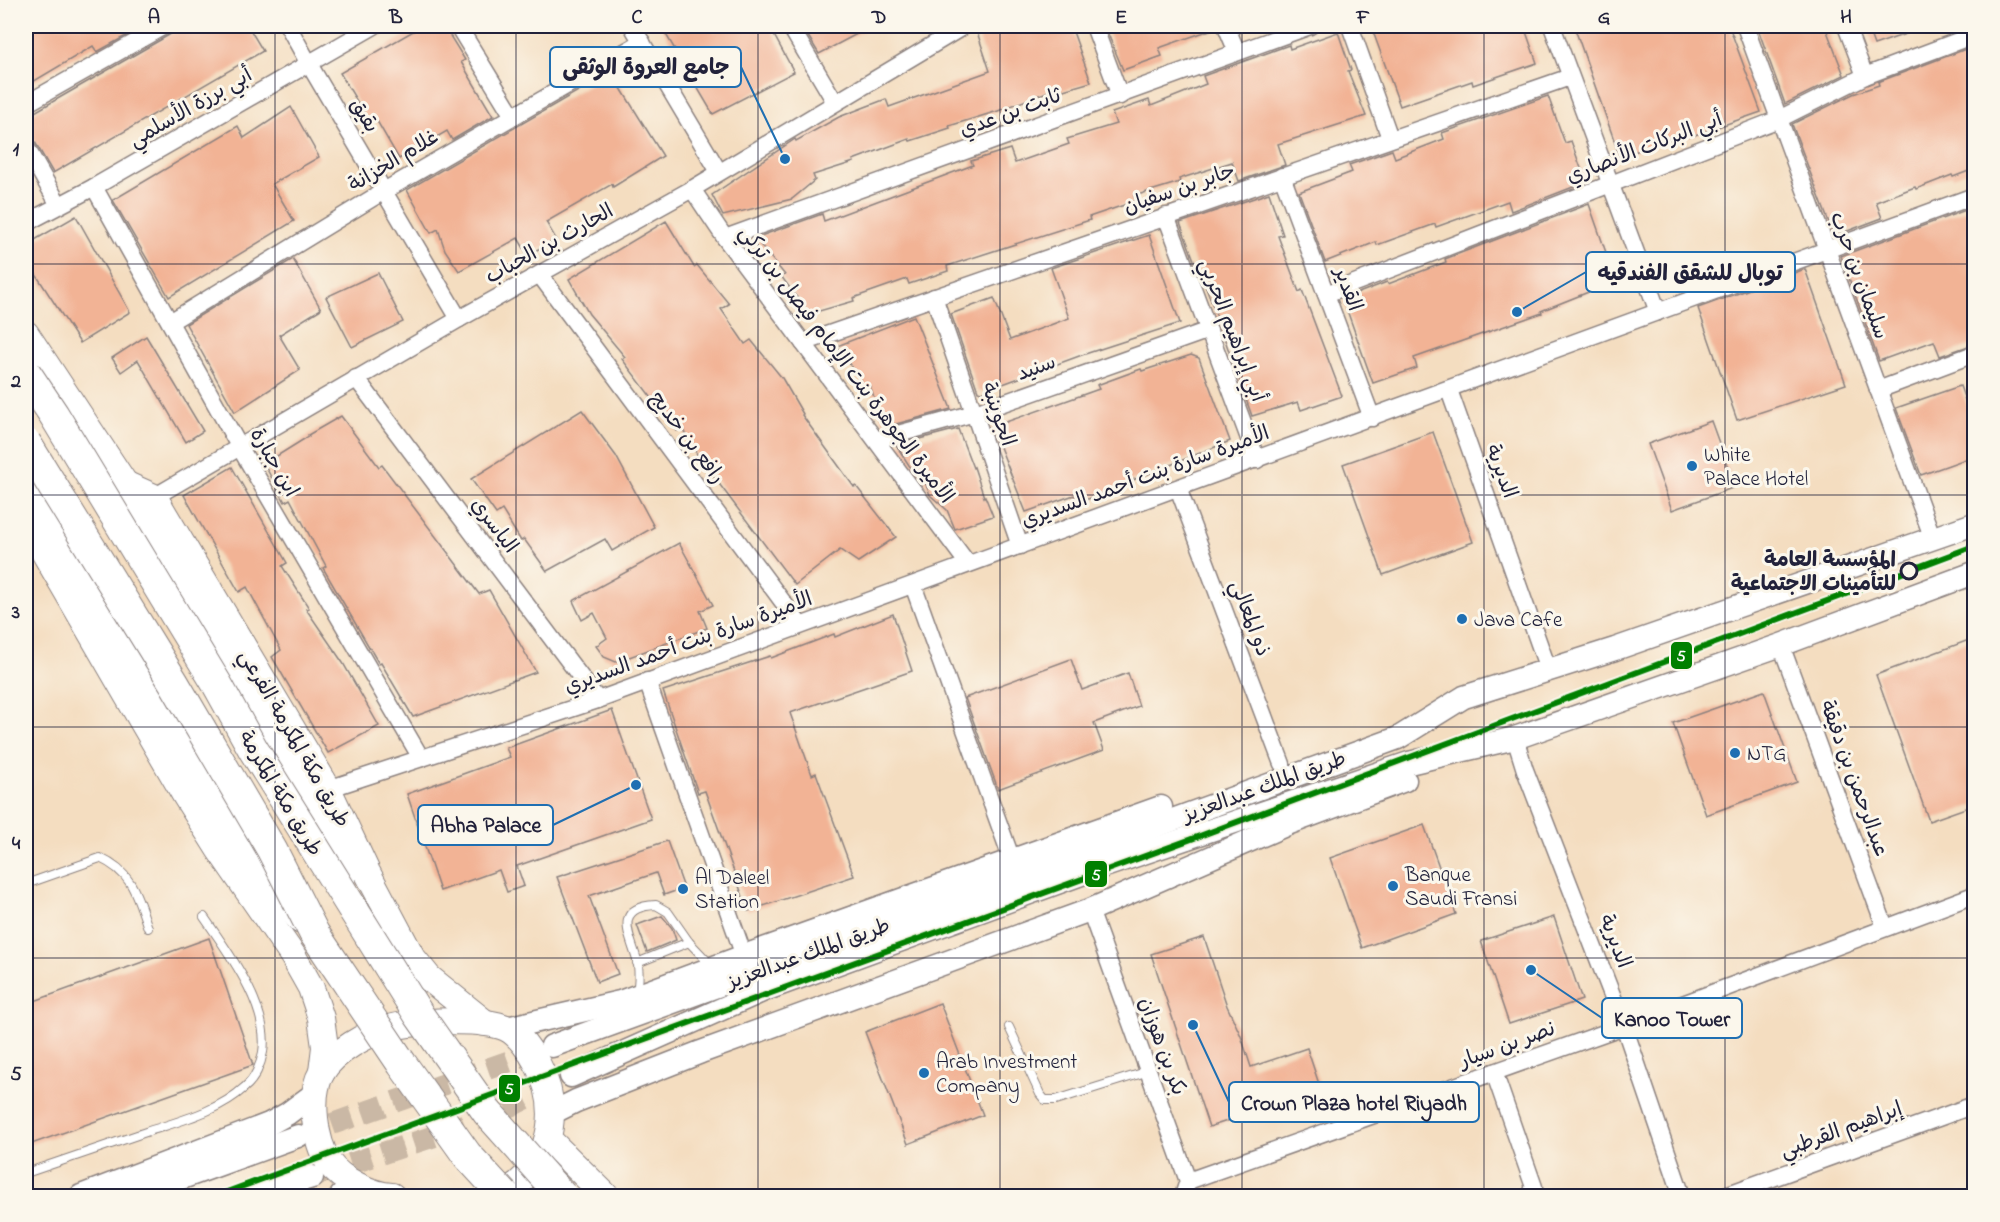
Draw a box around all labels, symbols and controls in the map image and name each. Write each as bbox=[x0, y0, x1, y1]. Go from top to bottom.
text: A bbox=[148, 4, 160, 33]
text: B bbox=[388, 4, 403, 33]
text: C bbox=[632, 4, 643, 33]
text: D bbox=[871, 4, 886, 33]
text: E bbox=[1115, 4, 1127, 33]
text: F bbox=[1356, 4, 1370, 33]
text: G bbox=[1598, 4, 1611, 33]
text: H bbox=[1840, 4, 1852, 33]
callout: جامع العروة الوثقى bbox=[550, 47, 741, 87]
text: جامع العروة الوثقى bbox=[563, 53, 729, 85]
street label: أبي برزة الأسلمي bbox=[123, 60, 259, 158]
street label: ثابت بن عدي bbox=[956, 81, 1067, 146]
street label: بقيق bbox=[341, 93, 385, 139]
street label: أبي البركات الأنصاري bbox=[1562, 104, 1728, 194]
street label: غلام الخزانة bbox=[343, 123, 445, 201]
text: 1 bbox=[13, 136, 20, 165]
street label: جابر بن سفيان bbox=[1120, 157, 1240, 223]
street label: الحارث بن الحباب bbox=[480, 197, 620, 292]
street label: سليمان بن حرب bbox=[1821, 208, 1895, 344]
street label: الأميرة الجوهرة بنت الإمام فيصل بن تركي bbox=[729, 219, 961, 512]
callout: توبال للشقق الفندقيه bbox=[1586, 252, 1795, 292]
street label: أبي إبراهيم الحربي bbox=[1188, 255, 1272, 407]
text: توبال للشقق الفندقيه bbox=[1597, 259, 1783, 291]
street label: القدير bbox=[1325, 262, 1369, 316]
street label: سنيد bbox=[1013, 348, 1060, 390]
text: 2 bbox=[10, 368, 21, 397]
street label: الجوينبة bbox=[972, 379, 1022, 451]
street label: رافع بن خديج bbox=[642, 386, 731, 491]
street label: الأميرة سارة بنت أحمد السديري bbox=[1017, 418, 1274, 537]
street label: ابن جبارة bbox=[241, 423, 305, 503]
street label: الديرية bbox=[1477, 440, 1524, 503]
place label: White Palace Hotel bbox=[1704, 441, 1808, 495]
marker: White Palace Hotel bbox=[1685, 459, 1699, 473]
street label: الياسري bbox=[462, 492, 524, 560]
place label: المؤسسة العامة للتأمينات الاجتماعية bbox=[1731, 546, 1896, 600]
marker: المؤسسة العامة للتأمينات الاجتماعية bbox=[1900, 562, 1918, 580]
street label: ذو المعالي bbox=[1219, 576, 1277, 662]
street label: الأميرة سارة بنت أحمد السديري bbox=[560, 584, 817, 703]
text: 3 bbox=[11, 599, 20, 628]
place label: Java Cafe bbox=[1474, 606, 1563, 636]
marker: Java Cafe bbox=[1455, 612, 1469, 626]
line badge: 5 bbox=[1670, 641, 1693, 670]
street label: طريق مكة المكرمة الفرعي bbox=[234, 645, 356, 831]
text: 5 bbox=[1676, 645, 1686, 669]
street label: عبدالرحمن بن دقيقة bbox=[1811, 696, 1895, 861]
street label: طريق مكة المكرمة bbox=[234, 726, 328, 860]
place label: NTG bbox=[1747, 740, 1786, 770]
street label: طريق الملك عبدالعزيز bbox=[1177, 744, 1351, 832]
marker: NTG bbox=[1728, 746, 1742, 760]
callout: Abha Palace bbox=[418, 805, 553, 845]
text: Abha Palace bbox=[431, 811, 543, 843]
text: 4 bbox=[12, 830, 21, 859]
line badge: 5 bbox=[1084, 860, 1108, 888]
place label: Banque Saudi Fransi bbox=[1404, 861, 1517, 915]
place label: Al Daleel Station bbox=[695, 864, 769, 918]
text: 5 bbox=[1091, 864, 1101, 888]
marker: Banque Saudi Fransi bbox=[1386, 879, 1400, 893]
marker: Al Daleel Station bbox=[676, 882, 690, 896]
street label: الديرية bbox=[1590, 910, 1638, 973]
street label: طريق الملك عبدالعزيز bbox=[721, 911, 895, 999]
street label: بكر بن هوزان bbox=[1129, 993, 1193, 1100]
callout: Kanoo Tower bbox=[1602, 998, 1742, 1038]
text: Kanoo Tower bbox=[1614, 1005, 1731, 1037]
street label: نصر بن سيار bbox=[1454, 1015, 1560, 1078]
place label: Arab Investment Company bbox=[936, 1048, 1077, 1104]
text: 5 bbox=[10, 1061, 22, 1090]
marker: Arab Investment Company bbox=[917, 1066, 931, 1080]
line badge: 5 bbox=[498, 1074, 521, 1103]
text: 5 bbox=[504, 1078, 514, 1102]
callout: Crown Plaza hotel Riyadh bbox=[1229, 1082, 1479, 1122]
text: Crown Plaza hotel Riyadh bbox=[1241, 1089, 1467, 1122]
street label: إبراهيم القرطبي bbox=[1776, 1095, 1908, 1169]

